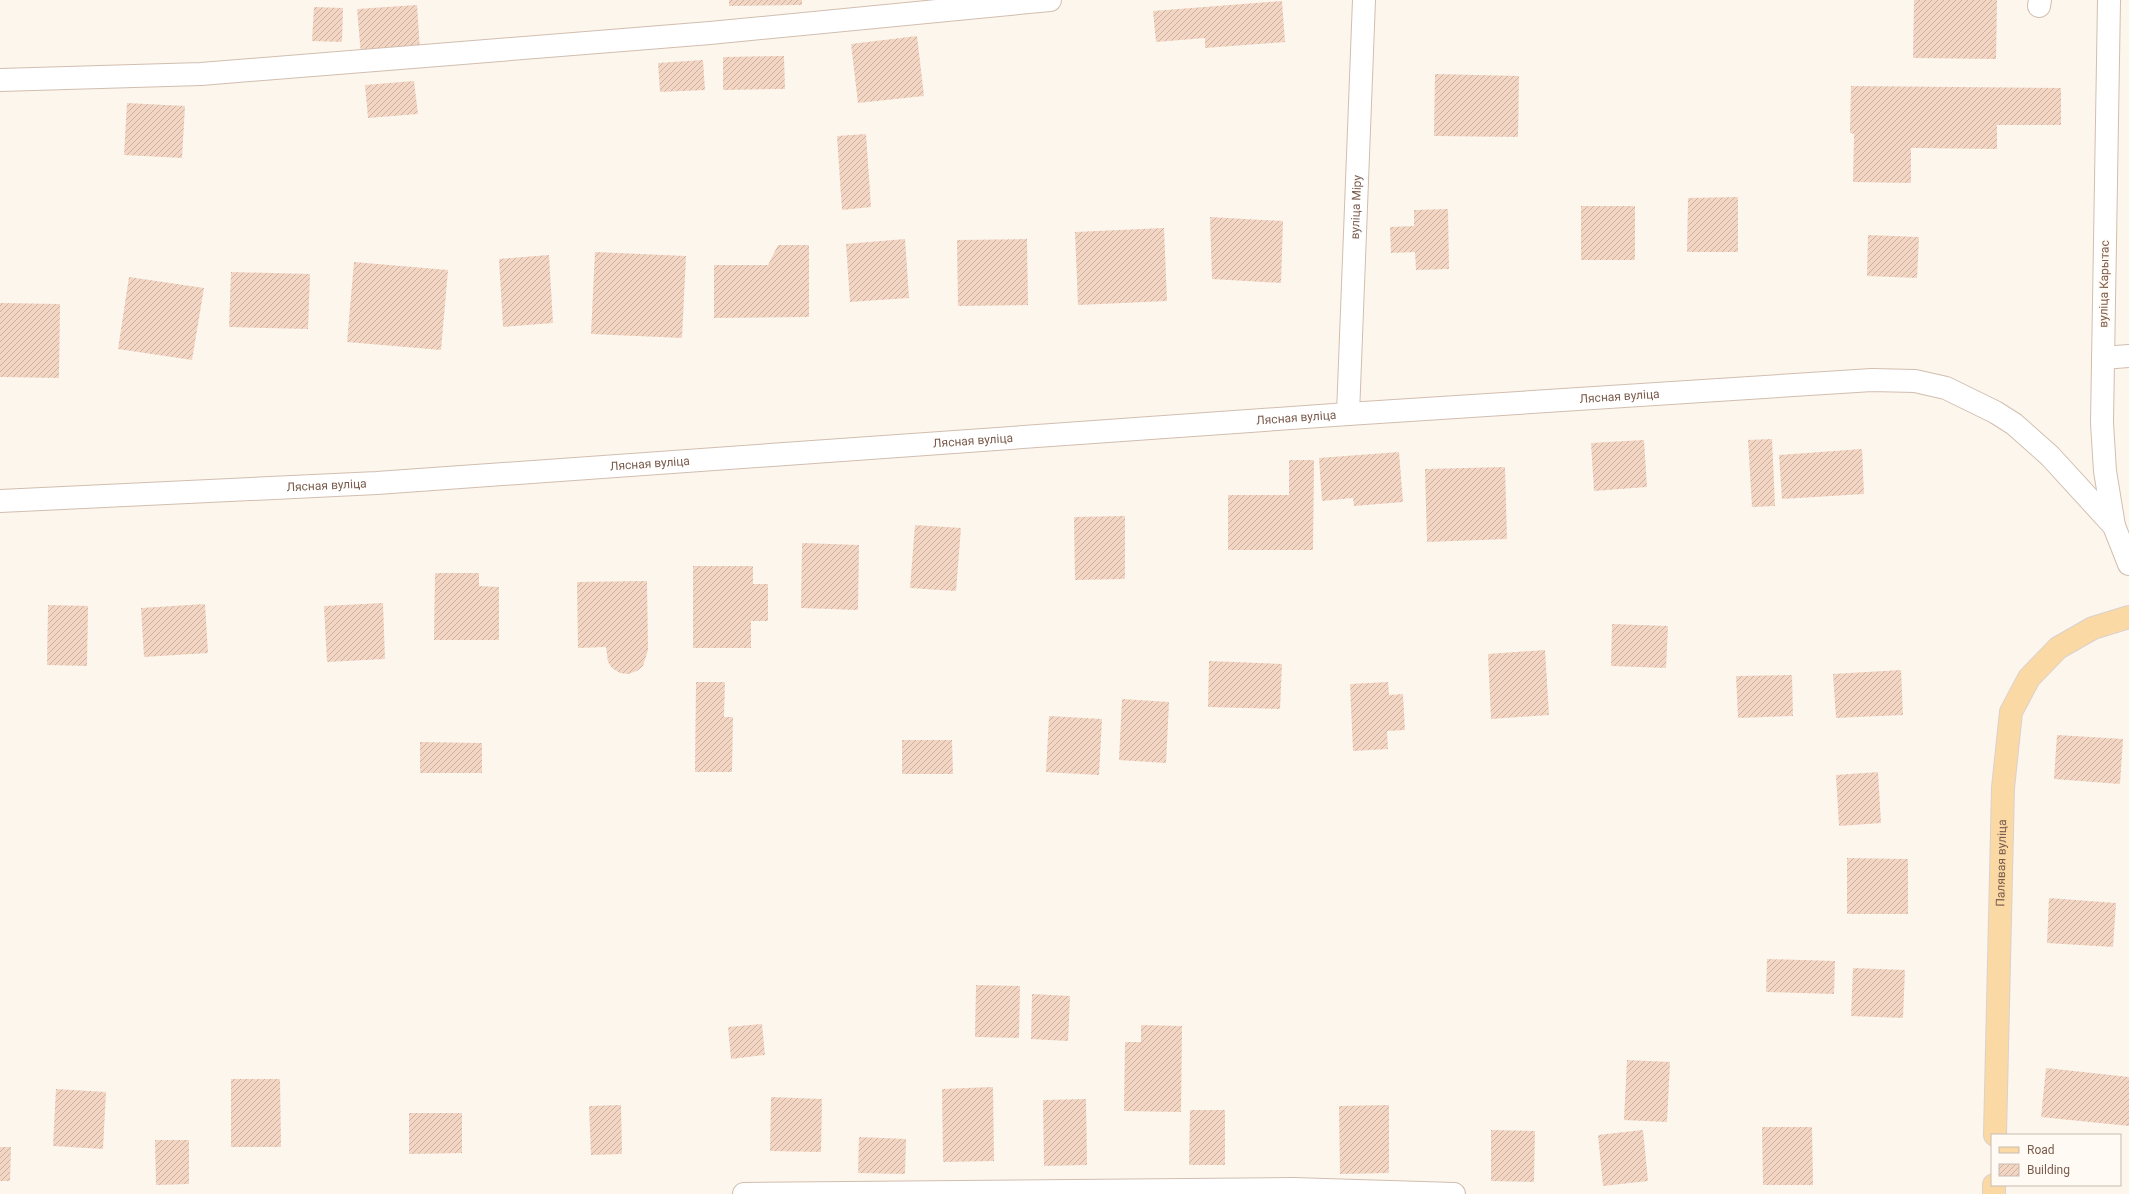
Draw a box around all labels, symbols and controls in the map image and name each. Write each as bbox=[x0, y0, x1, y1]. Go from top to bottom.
street label: вуліца Міру bbox=[1348, 174, 1364, 240]
street label: вуліца Карытас bbox=[2096, 240, 2112, 328]
street label: Лясная вуліца bbox=[1579, 387, 1660, 406]
street label: Лясная вуліца bbox=[1256, 408, 1337, 428]
street label: Лясная вуліца bbox=[933, 431, 1014, 450]
street label: Лясная вуліца bbox=[609, 454, 690, 473]
street label: Лясная вуліца bbox=[286, 477, 367, 494]
street label: Палявая вуліца bbox=[1993, 819, 2009, 907]
legend bbox=[1991, 1134, 2121, 1186]
text: Road bbox=[2027, 1143, 2055, 1157]
text: Building bbox=[2027, 1163, 2070, 1177]

